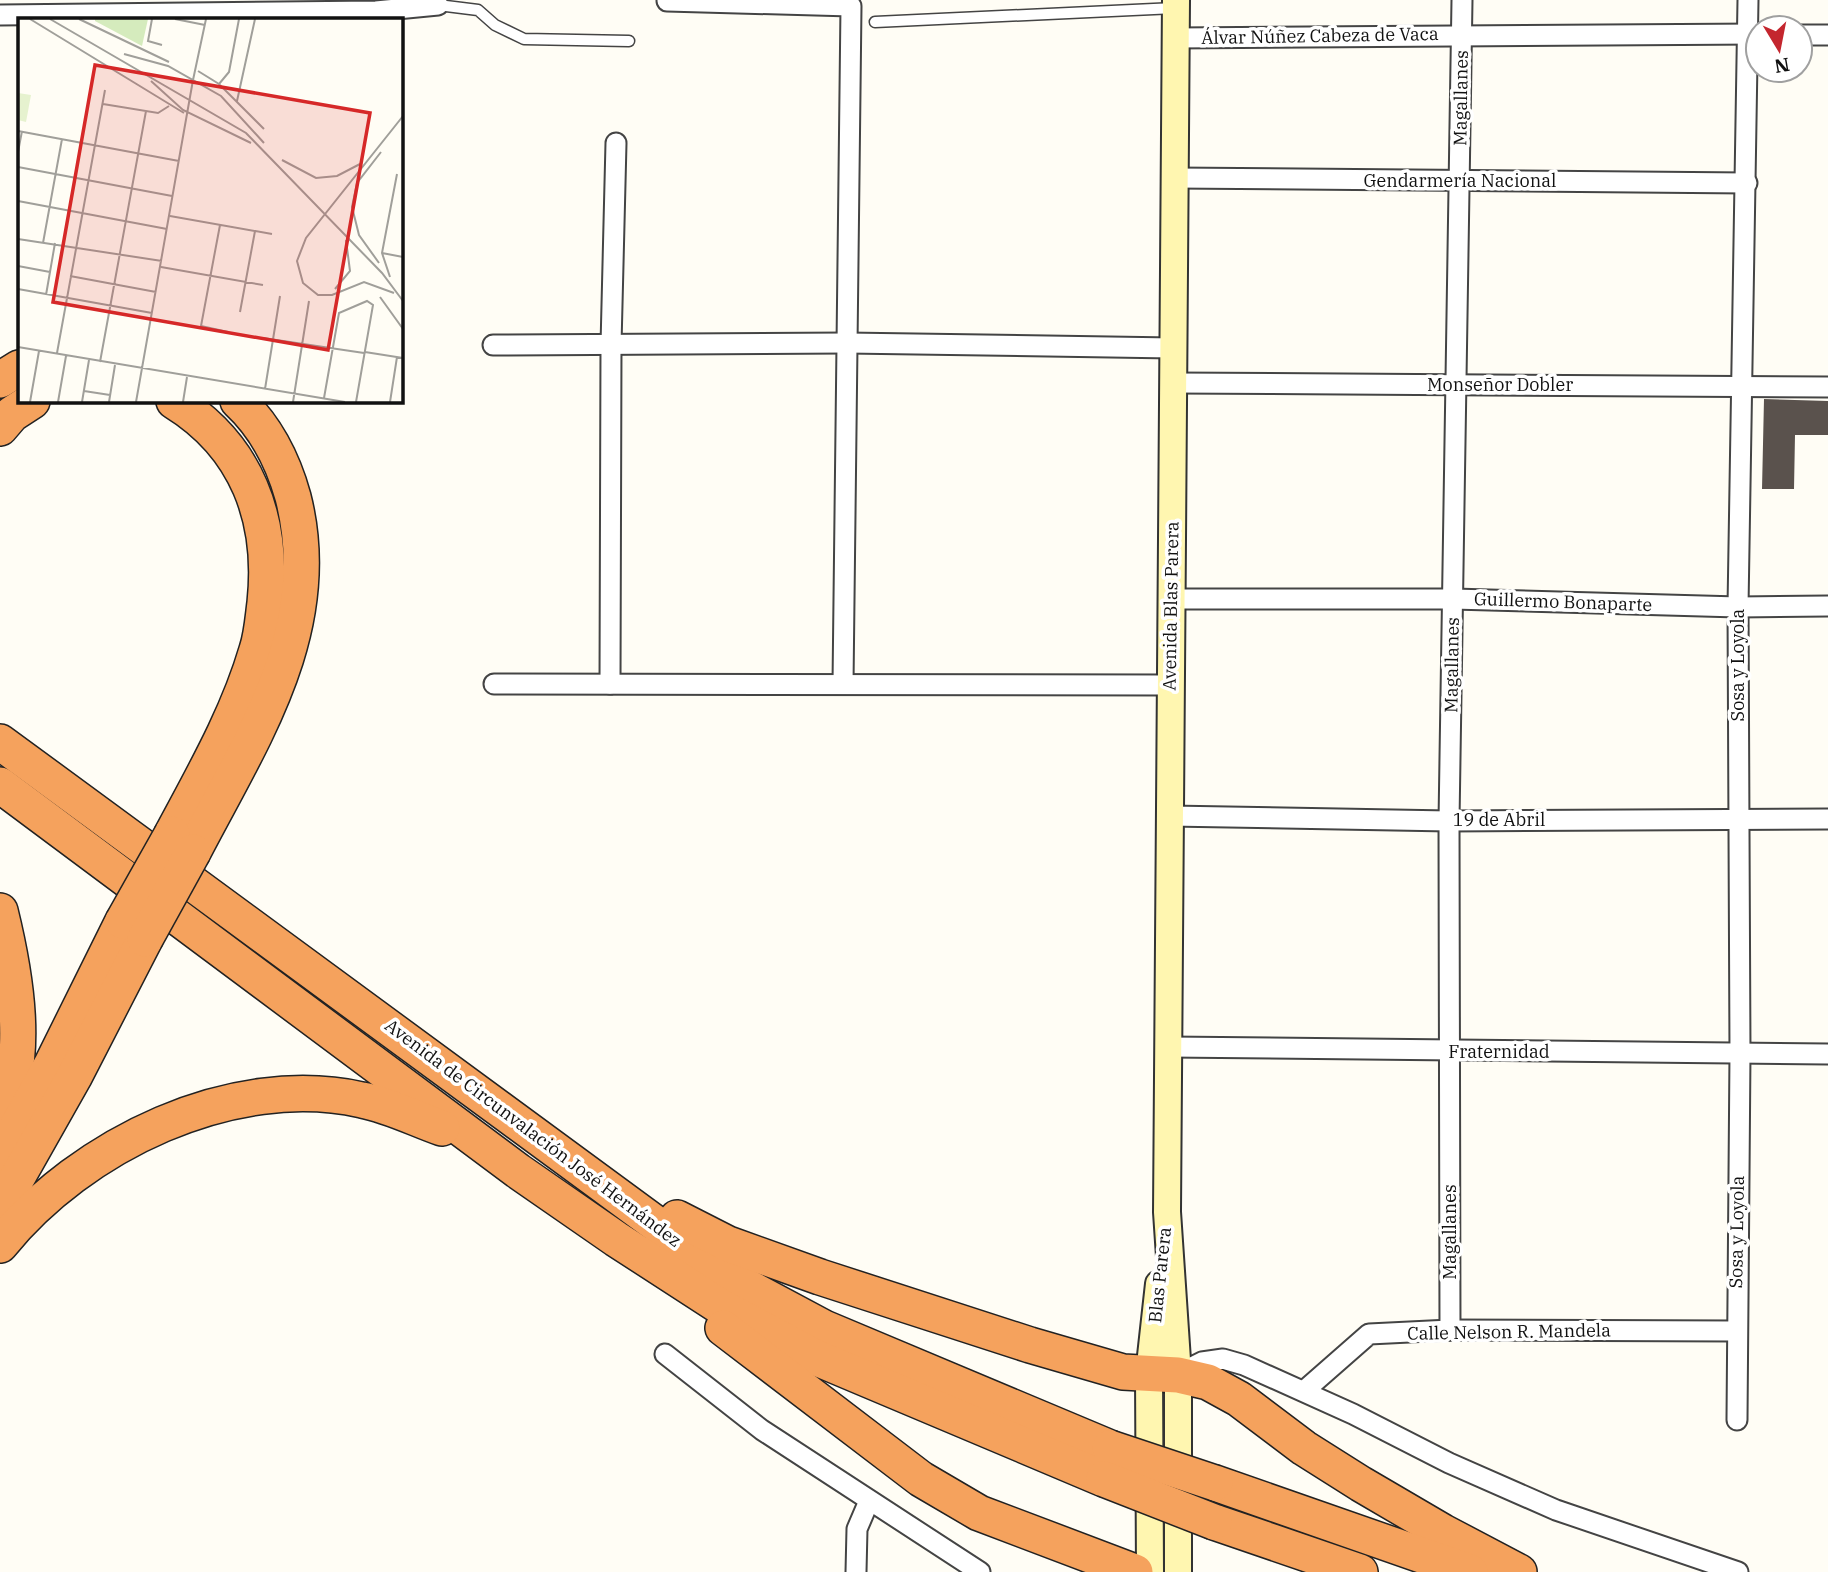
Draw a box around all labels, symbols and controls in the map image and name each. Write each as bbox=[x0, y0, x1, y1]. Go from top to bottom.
north arrow bbox=[1744, 14, 1814, 84]
inset map bbox=[18, 18, 402, 402]
street label: Álvar Núñez Cabeza de Vaca bbox=[1201, 22, 1439, 49]
street label: Magallanes bbox=[1448, 50, 1473, 146]
text: N bbox=[1772, 53, 1791, 79]
street label: Gendarmería Nacional bbox=[1364, 169, 1556, 192]
street label: Monseñor Dobler bbox=[1427, 373, 1573, 396]
street label: Avenida Blas Parera bbox=[1158, 521, 1183, 691]
street label: Guillermo Bonaparte bbox=[1473, 587, 1653, 616]
street label: Sosa y Loyola bbox=[1726, 608, 1749, 721]
street label: Magallanes bbox=[1439, 617, 1464, 713]
street label: 19 de Abril bbox=[1453, 808, 1545, 831]
street label: Avenida de Circunvalación José Hernández bbox=[381, 1014, 686, 1252]
street label: Fraternidad bbox=[1448, 1040, 1550, 1063]
street label: Sosa y Loyola bbox=[1724, 1175, 1749, 1289]
street label: Magallanes bbox=[1438, 1184, 1461, 1280]
street label: Blas Parera bbox=[1143, 1226, 1176, 1324]
street label: Calle Nelson R. Mandela bbox=[1407, 1318, 1611, 1345]

